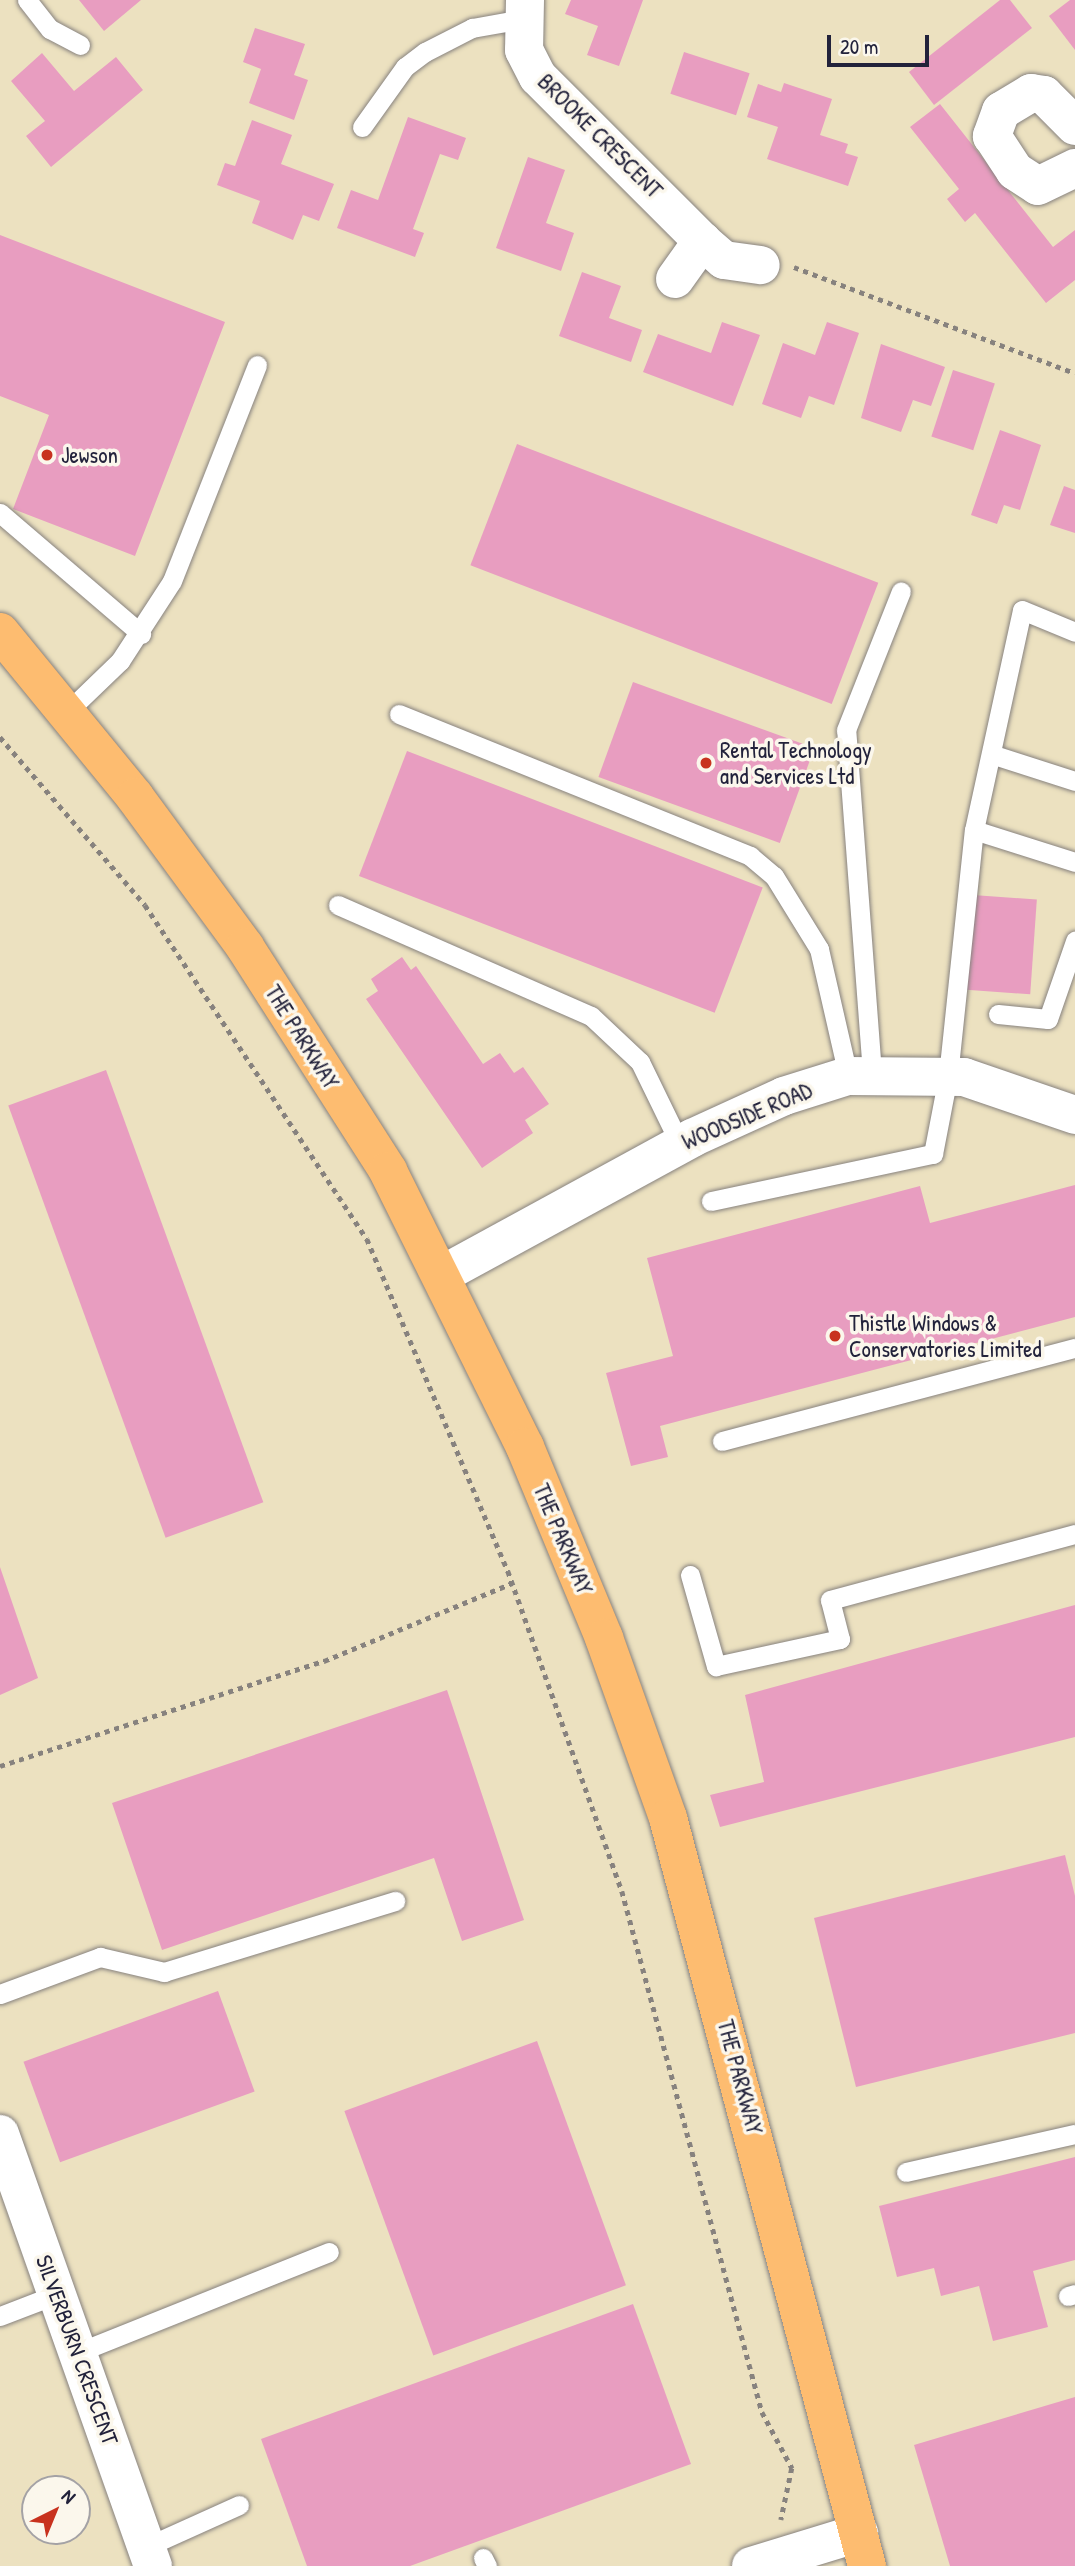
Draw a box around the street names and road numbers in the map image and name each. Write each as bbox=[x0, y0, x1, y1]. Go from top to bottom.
street label: BROOKE CRESCENT bbox=[532, 68, 668, 204]
street label: THE PARKWAY bbox=[259, 980, 345, 1094]
street label: WOODSIDE ROAD bbox=[678, 1076, 816, 1156]
street label: THE PARKWAY bbox=[527, 1480, 599, 1598]
street label: THE PARKWAY bbox=[711, 2017, 769, 2137]
street label: SILVERBURN CRESCENT bbox=[30, 2251, 124, 2449]

